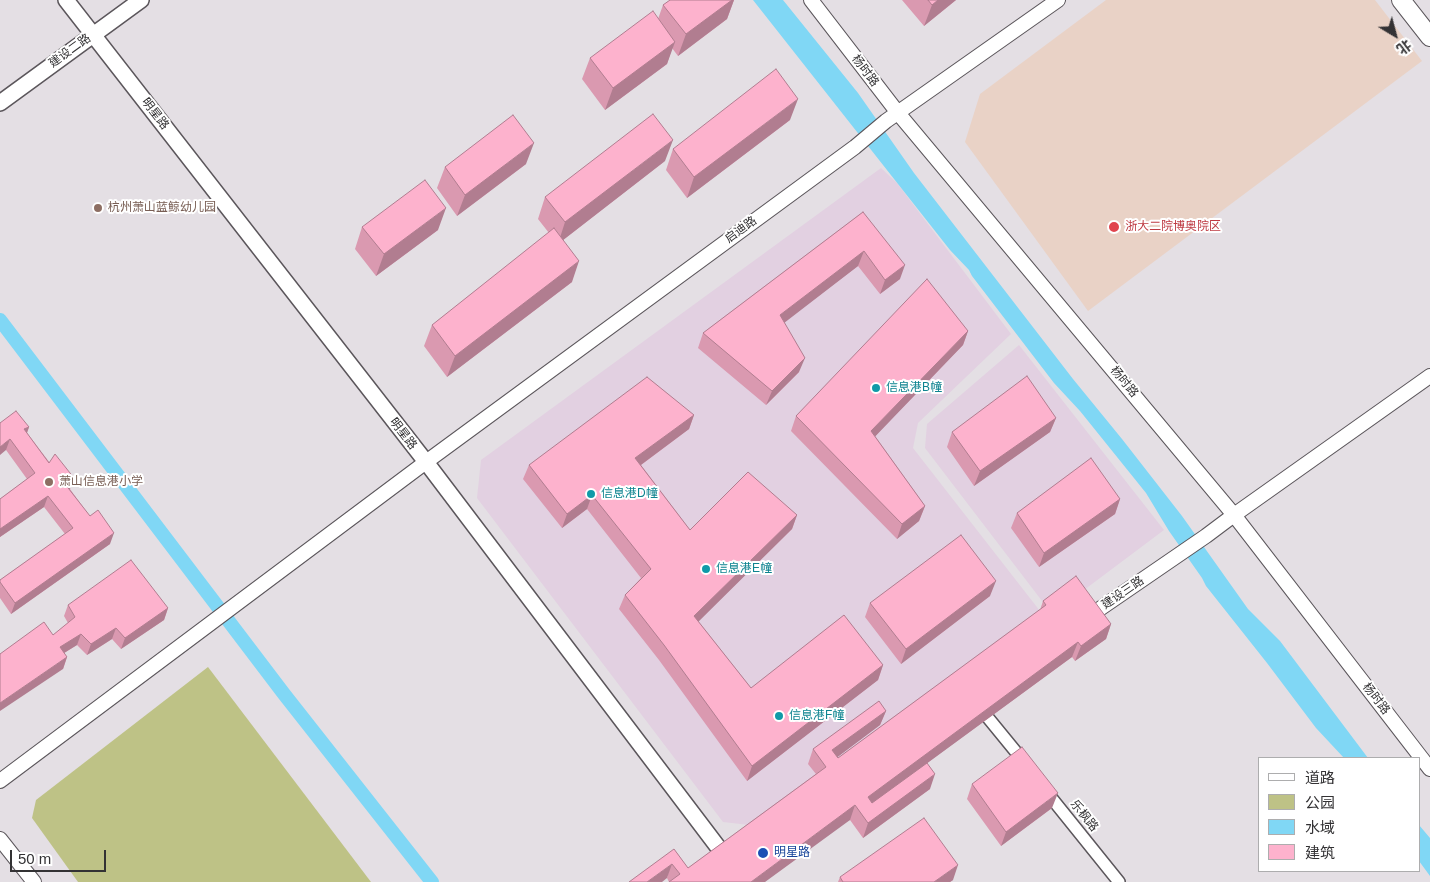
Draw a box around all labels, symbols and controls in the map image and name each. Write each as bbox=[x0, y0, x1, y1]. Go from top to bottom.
north arrow bbox=[1370, 10, 1420, 60]
street label: 建设二路 bbox=[46, 31, 94, 71]
text: 北 bbox=[1394, 36, 1414, 58]
street label: 杨时路 bbox=[848, 52, 882, 90]
street label: 明星路 bbox=[138, 95, 172, 133]
place label: 杭州萧山蓝鲸幼儿园 bbox=[108, 201, 216, 215]
marker: 杭州萧山蓝鲸幼儿园 bbox=[92, 202, 104, 214]
street label: 启迪路 bbox=[722, 214, 760, 246]
marker: 浙大二院博奥院区 bbox=[1107, 220, 1121, 234]
place label: 浙大二院博奥院区 bbox=[1125, 220, 1221, 234]
street label: 杨时路 bbox=[1107, 364, 1141, 400]
place label: 信息港B幢 bbox=[886, 381, 942, 395]
marker: 信息港B幢 bbox=[870, 382, 882, 394]
street label: 明星路 bbox=[386, 415, 420, 453]
place label: 萧山信息港小学 bbox=[59, 475, 143, 489]
marker: 萧山信息港小学 bbox=[43, 476, 55, 488]
place label: 信息港D幢 bbox=[601, 487, 658, 501]
marker: 信息港D幢 bbox=[585, 488, 597, 500]
place label: 信息港E幢 bbox=[716, 562, 772, 576]
marker: 信息港E幢 bbox=[700, 563, 712, 575]
street label: 建设三路 bbox=[1099, 574, 1147, 612]
street label: 杨时路 bbox=[1359, 680, 1393, 718]
place label: 信息港F幢 bbox=[789, 709, 844, 723]
marker: 信息港F幢 bbox=[773, 710, 785, 722]
legend bbox=[1258, 757, 1420, 872]
text: 道路 bbox=[1305, 769, 1335, 786]
text: 公园 bbox=[1305, 794, 1335, 811]
street label: 乐枫路 bbox=[1067, 797, 1101, 835]
text: 水域 bbox=[1305, 819, 1335, 836]
scale bar bbox=[12, 840, 109, 872]
text: 建筑 bbox=[1305, 844, 1335, 861]
marker: 明星路 bbox=[756, 846, 770, 860]
place label: 明星路 bbox=[774, 846, 810, 860]
text: 50 m bbox=[18, 850, 51, 867]

